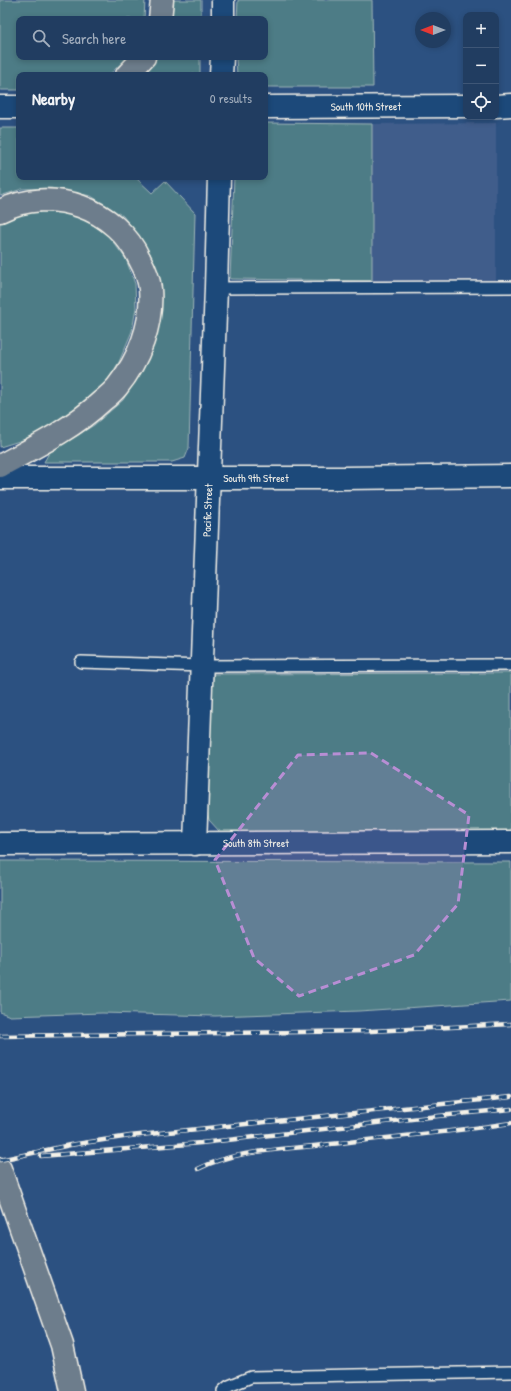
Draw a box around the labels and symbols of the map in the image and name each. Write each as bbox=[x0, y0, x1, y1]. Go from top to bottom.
north arrow bbox=[415, 12, 451, 48]
street label: South 10th Street bbox=[331, 99, 401, 114]
street label: South 9th Street bbox=[223, 471, 289, 485]
street label: Pacific Street bbox=[200, 483, 216, 537]
street label: South 8th Street bbox=[223, 836, 289, 850]

